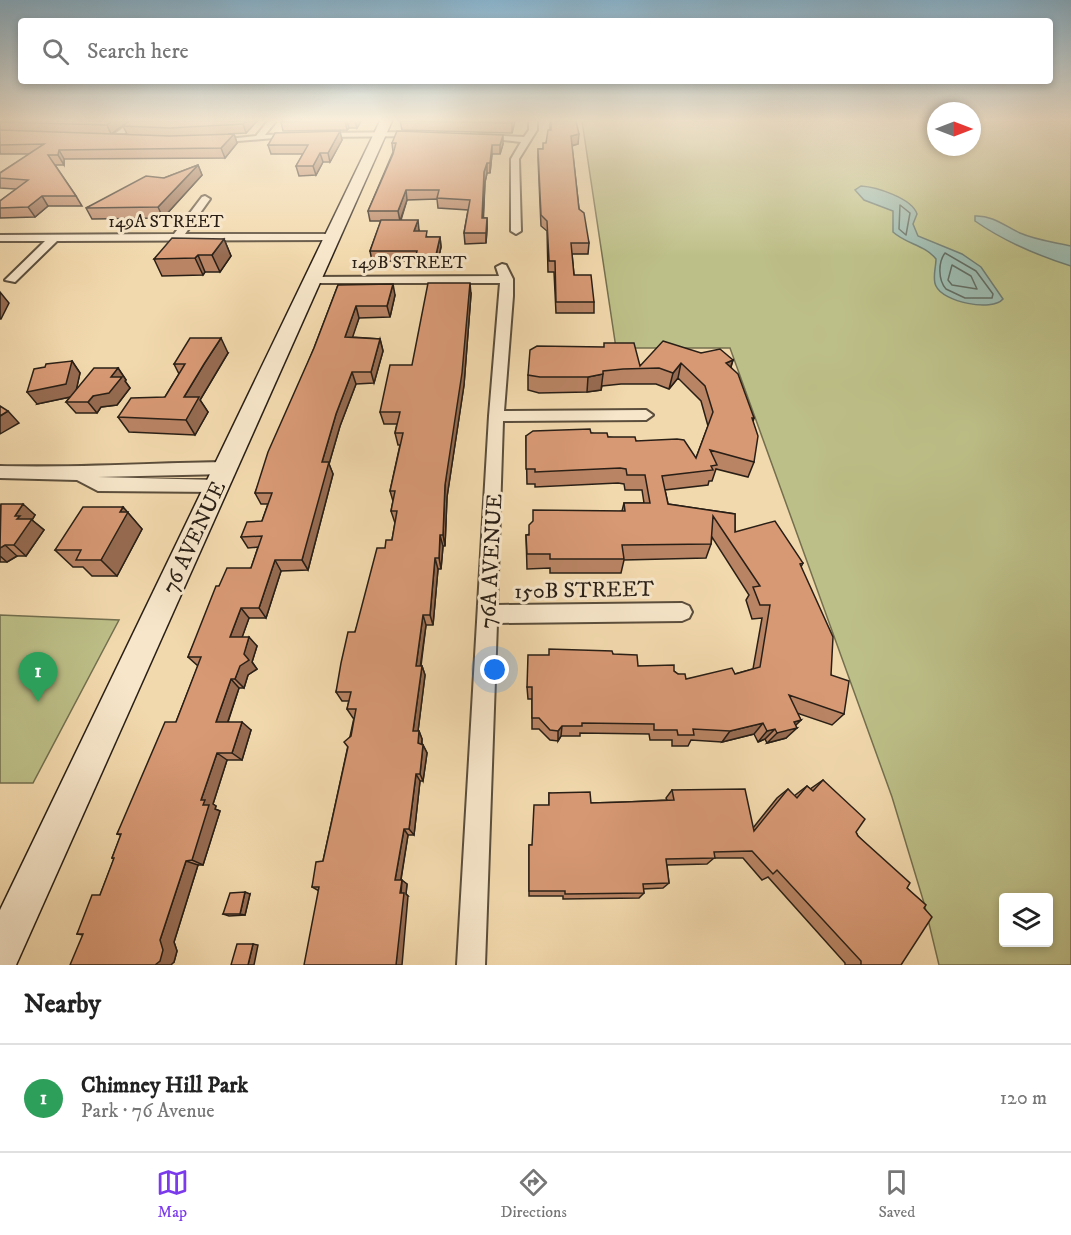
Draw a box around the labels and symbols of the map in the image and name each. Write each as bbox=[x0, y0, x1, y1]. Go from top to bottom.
north arrow bbox=[927, 102, 981, 156]
street label: 149A STREET bbox=[108, 211, 224, 233]
street label: 149B STREET bbox=[351, 252, 467, 274]
street label: 76 AVENUE bbox=[157, 477, 232, 598]
street label: 76A AVENUE bbox=[474, 493, 509, 629]
street label: 150B STREET bbox=[514, 576, 655, 605]
pin: 1 bbox=[18, 652, 57, 702]
your location bbox=[480, 655, 509, 684]

